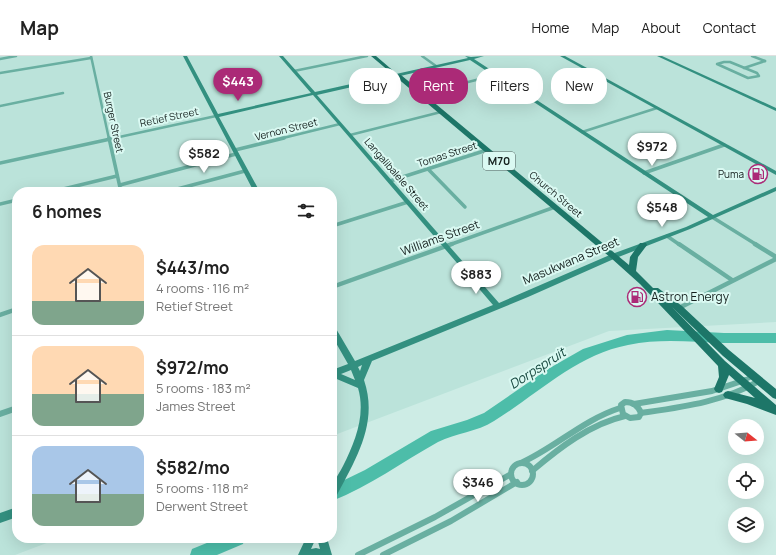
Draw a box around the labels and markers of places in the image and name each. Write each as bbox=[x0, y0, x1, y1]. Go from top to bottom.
pin: $443 bbox=[214, 68, 262, 102]
pin: $972 bbox=[628, 133, 676, 167]
pin: $582 bbox=[180, 140, 228, 174]
fuel station icon: Puma bbox=[747, 163, 769, 185]
place label: Puma bbox=[718, 167, 744, 181]
pin: $548 bbox=[638, 194, 686, 228]
pin: $883 bbox=[452, 261, 500, 295]
fuel station icon: Astron Energy bbox=[626, 286, 648, 308]
place label: Astron Energy bbox=[651, 288, 730, 305]
pin: $346 bbox=[454, 469, 502, 503]

